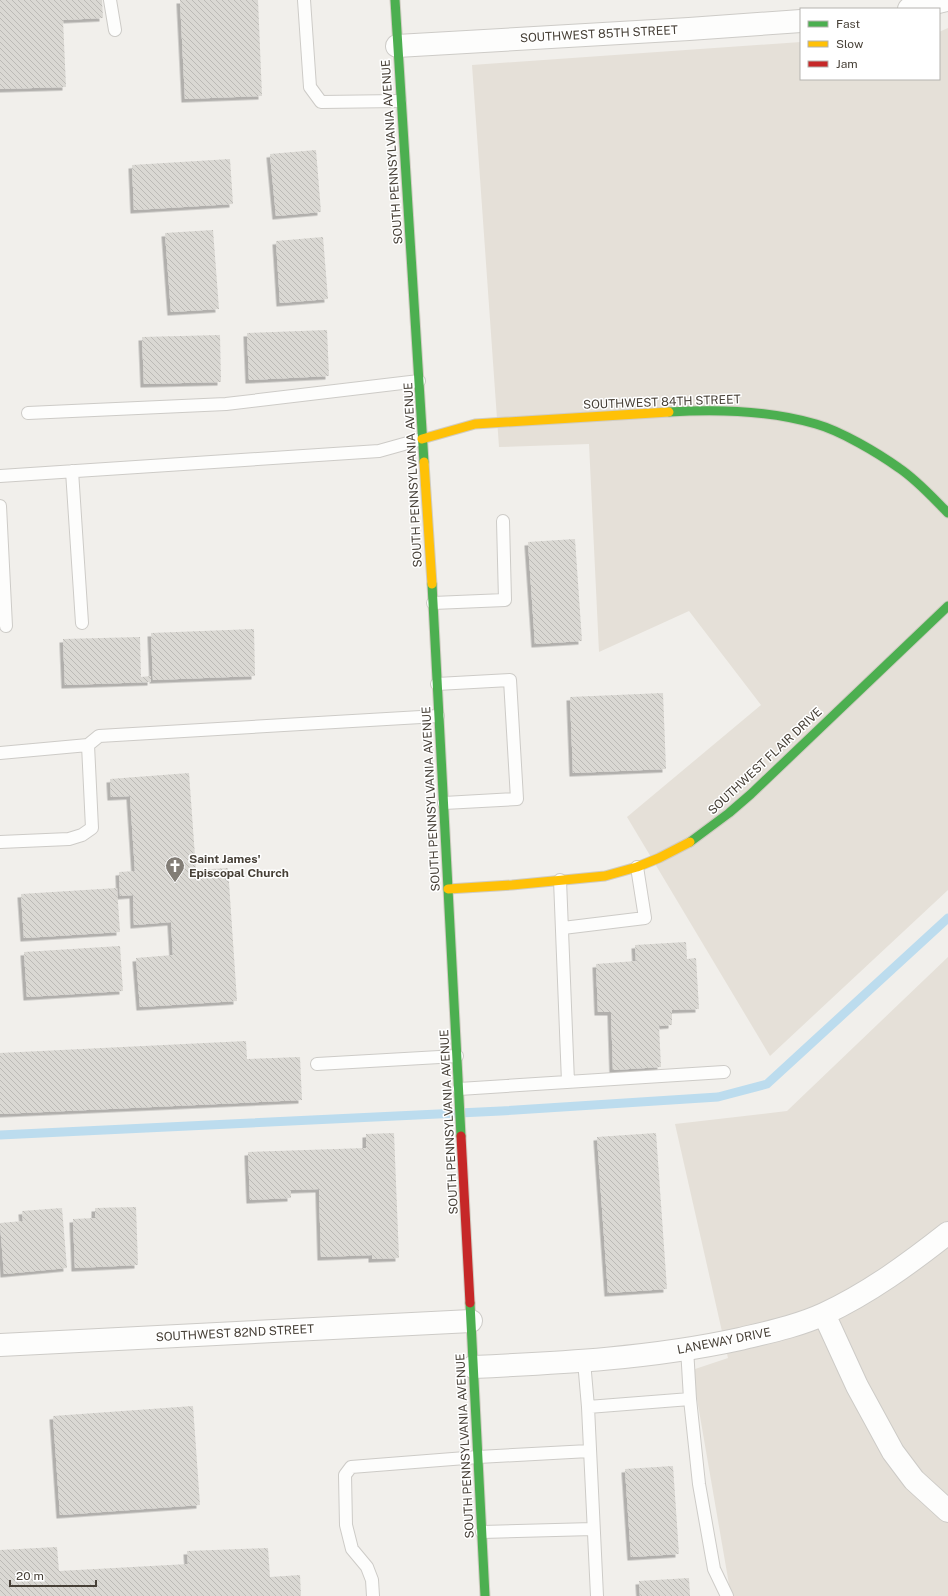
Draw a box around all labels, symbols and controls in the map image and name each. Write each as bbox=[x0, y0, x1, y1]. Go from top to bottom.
legend bbox=[800, 8, 940, 80]
text: Fast bbox=[836, 17, 861, 31]
street label: SOUTHWEST 85TH STREET bbox=[520, 23, 678, 45]
text: Slow bbox=[836, 37, 864, 51]
text: Jam bbox=[836, 57, 858, 71]
street label: SOUTH PENNSYLVANIA AVENUE bbox=[379, 59, 405, 245]
street label: SOUTH PENNSYLVANIA AVENUE bbox=[401, 382, 425, 568]
street label: SOUTHWEST 84TH STREET bbox=[583, 392, 741, 412]
street label: SOUTHWEST FLAIR DRIVE bbox=[705, 705, 825, 817]
street label: SOUTH PENNSYLVANIA AVENUE bbox=[419, 706, 443, 892]
place label: Saint James' Episcopal Church bbox=[189, 852, 289, 880]
church icon: Saint James' Episcopal Church bbox=[164, 855, 186, 883]
street label: SOUTH PENNSYLVANIA AVENUE bbox=[437, 1029, 461, 1215]
street label: SOUTHWEST 82ND STREET bbox=[155, 1322, 315, 1344]
street label: LANEWAY DRIVE bbox=[676, 1325, 772, 1357]
street label: SOUTH PENNSYLVANIA AVENUE bbox=[453, 1353, 477, 1539]
scale bar bbox=[10, 1562, 96, 1588]
text: 20 m bbox=[16, 1569, 44, 1583]

